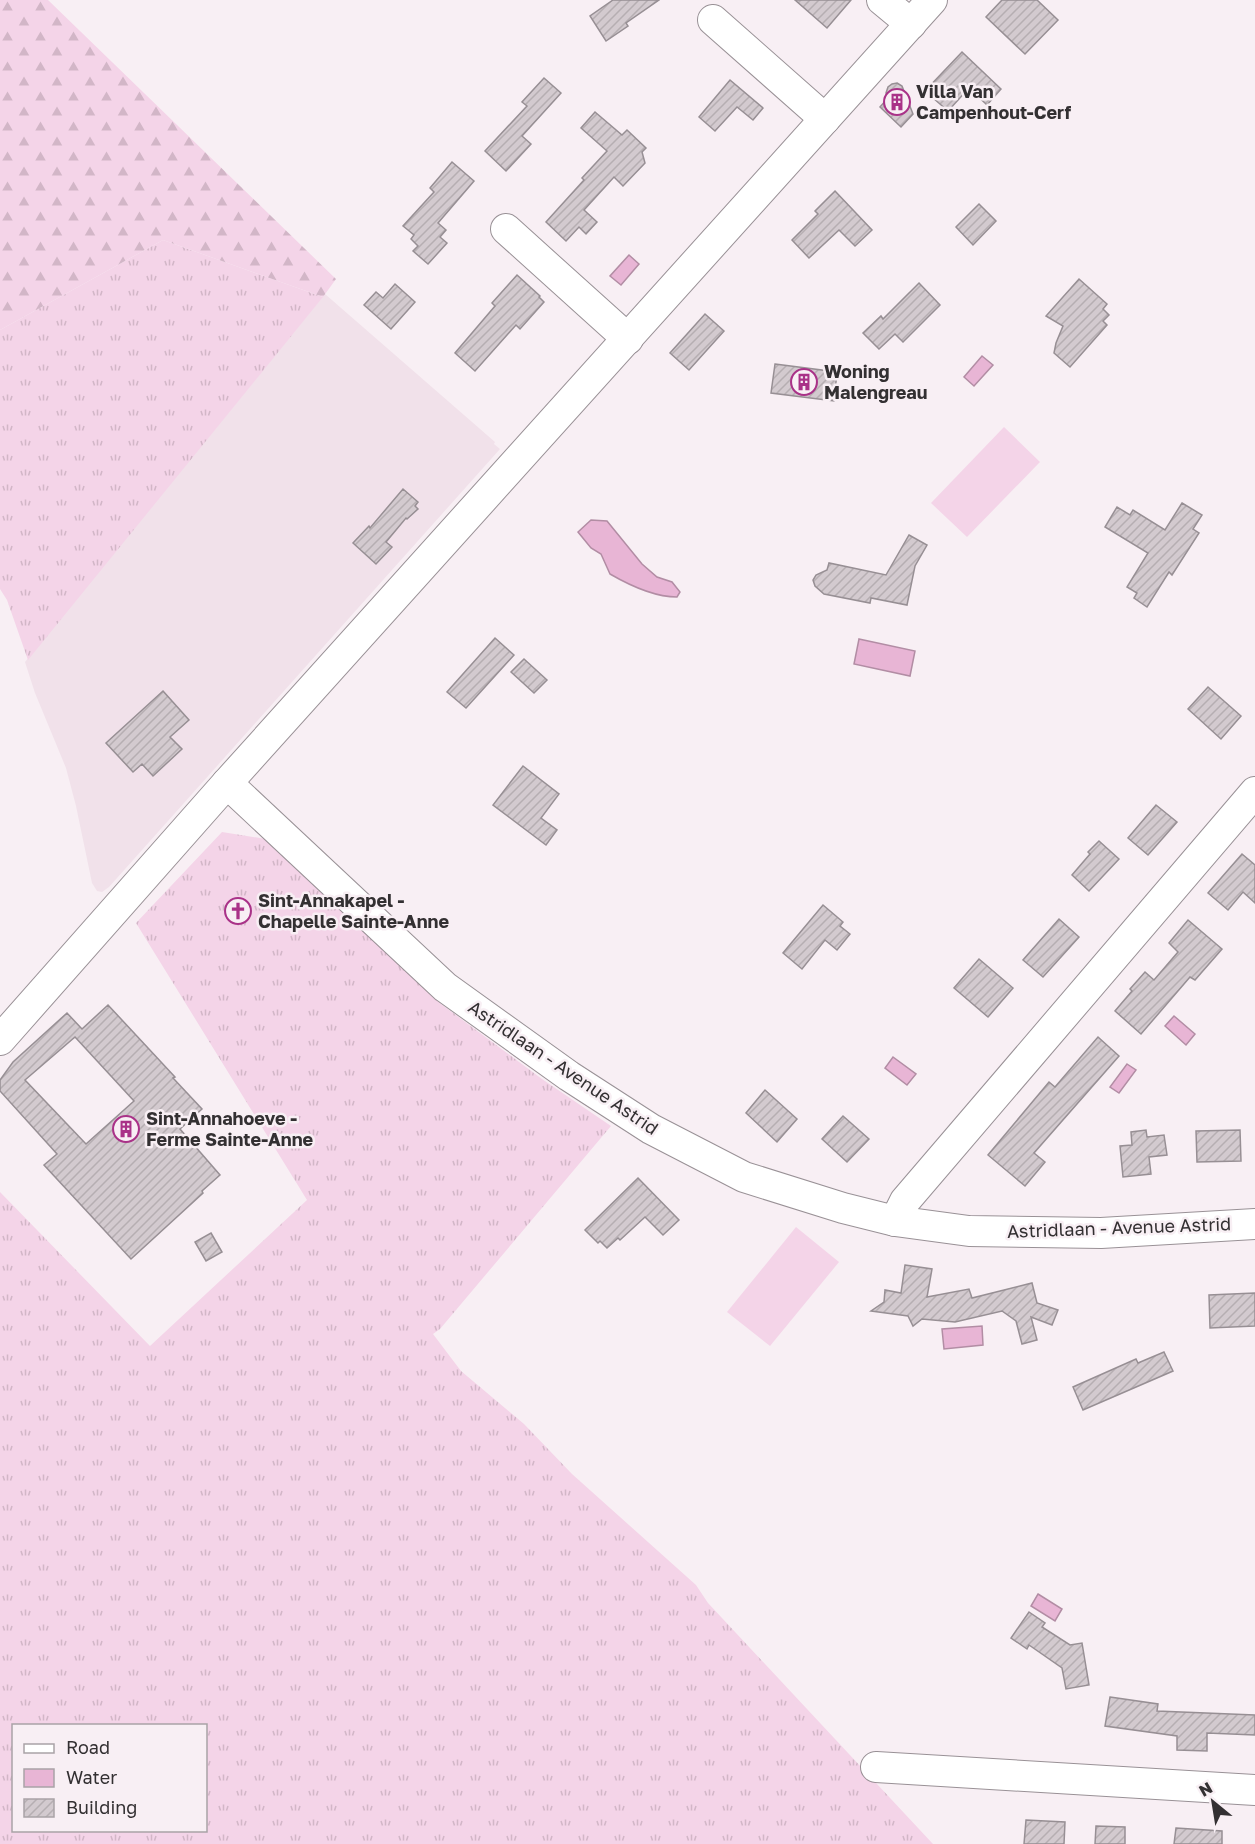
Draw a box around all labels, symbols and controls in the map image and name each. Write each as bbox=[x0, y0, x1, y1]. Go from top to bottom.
place label: Villa Van Campenhout-Cerf bbox=[916, 80, 1071, 123]
building icon: Villa Van Campenhout-Cerf bbox=[882, 87, 912, 117]
place label: Woning Malengreau bbox=[824, 360, 928, 403]
building icon: Woning Malengreau bbox=[789, 367, 819, 397]
place label: Sint-Annakapel - Chapelle Sainte-Anne bbox=[258, 889, 449, 932]
church icon: Sint-Annakapel - Chapelle Sainte-Anne bbox=[223, 896, 253, 926]
street label: Astridlaan - Avenue Astrid bbox=[464, 995, 663, 1139]
place label: Sint-Annahoeve - Ferme Sainte-Anne bbox=[146, 1107, 314, 1150]
building icon: Sint-Annahoeve - Ferme Sainte-Anne bbox=[111, 1114, 141, 1144]
street label: Astridlaan - Avenue Astrid bbox=[1007, 1212, 1231, 1242]
legend bbox=[12, 1724, 207, 1832]
text: Road bbox=[66, 1736, 110, 1758]
text: Water bbox=[66, 1766, 117, 1788]
north arrow bbox=[1183, 1772, 1243, 1832]
text: N bbox=[1195, 1777, 1216, 1801]
text: Building bbox=[66, 1796, 137, 1818]

